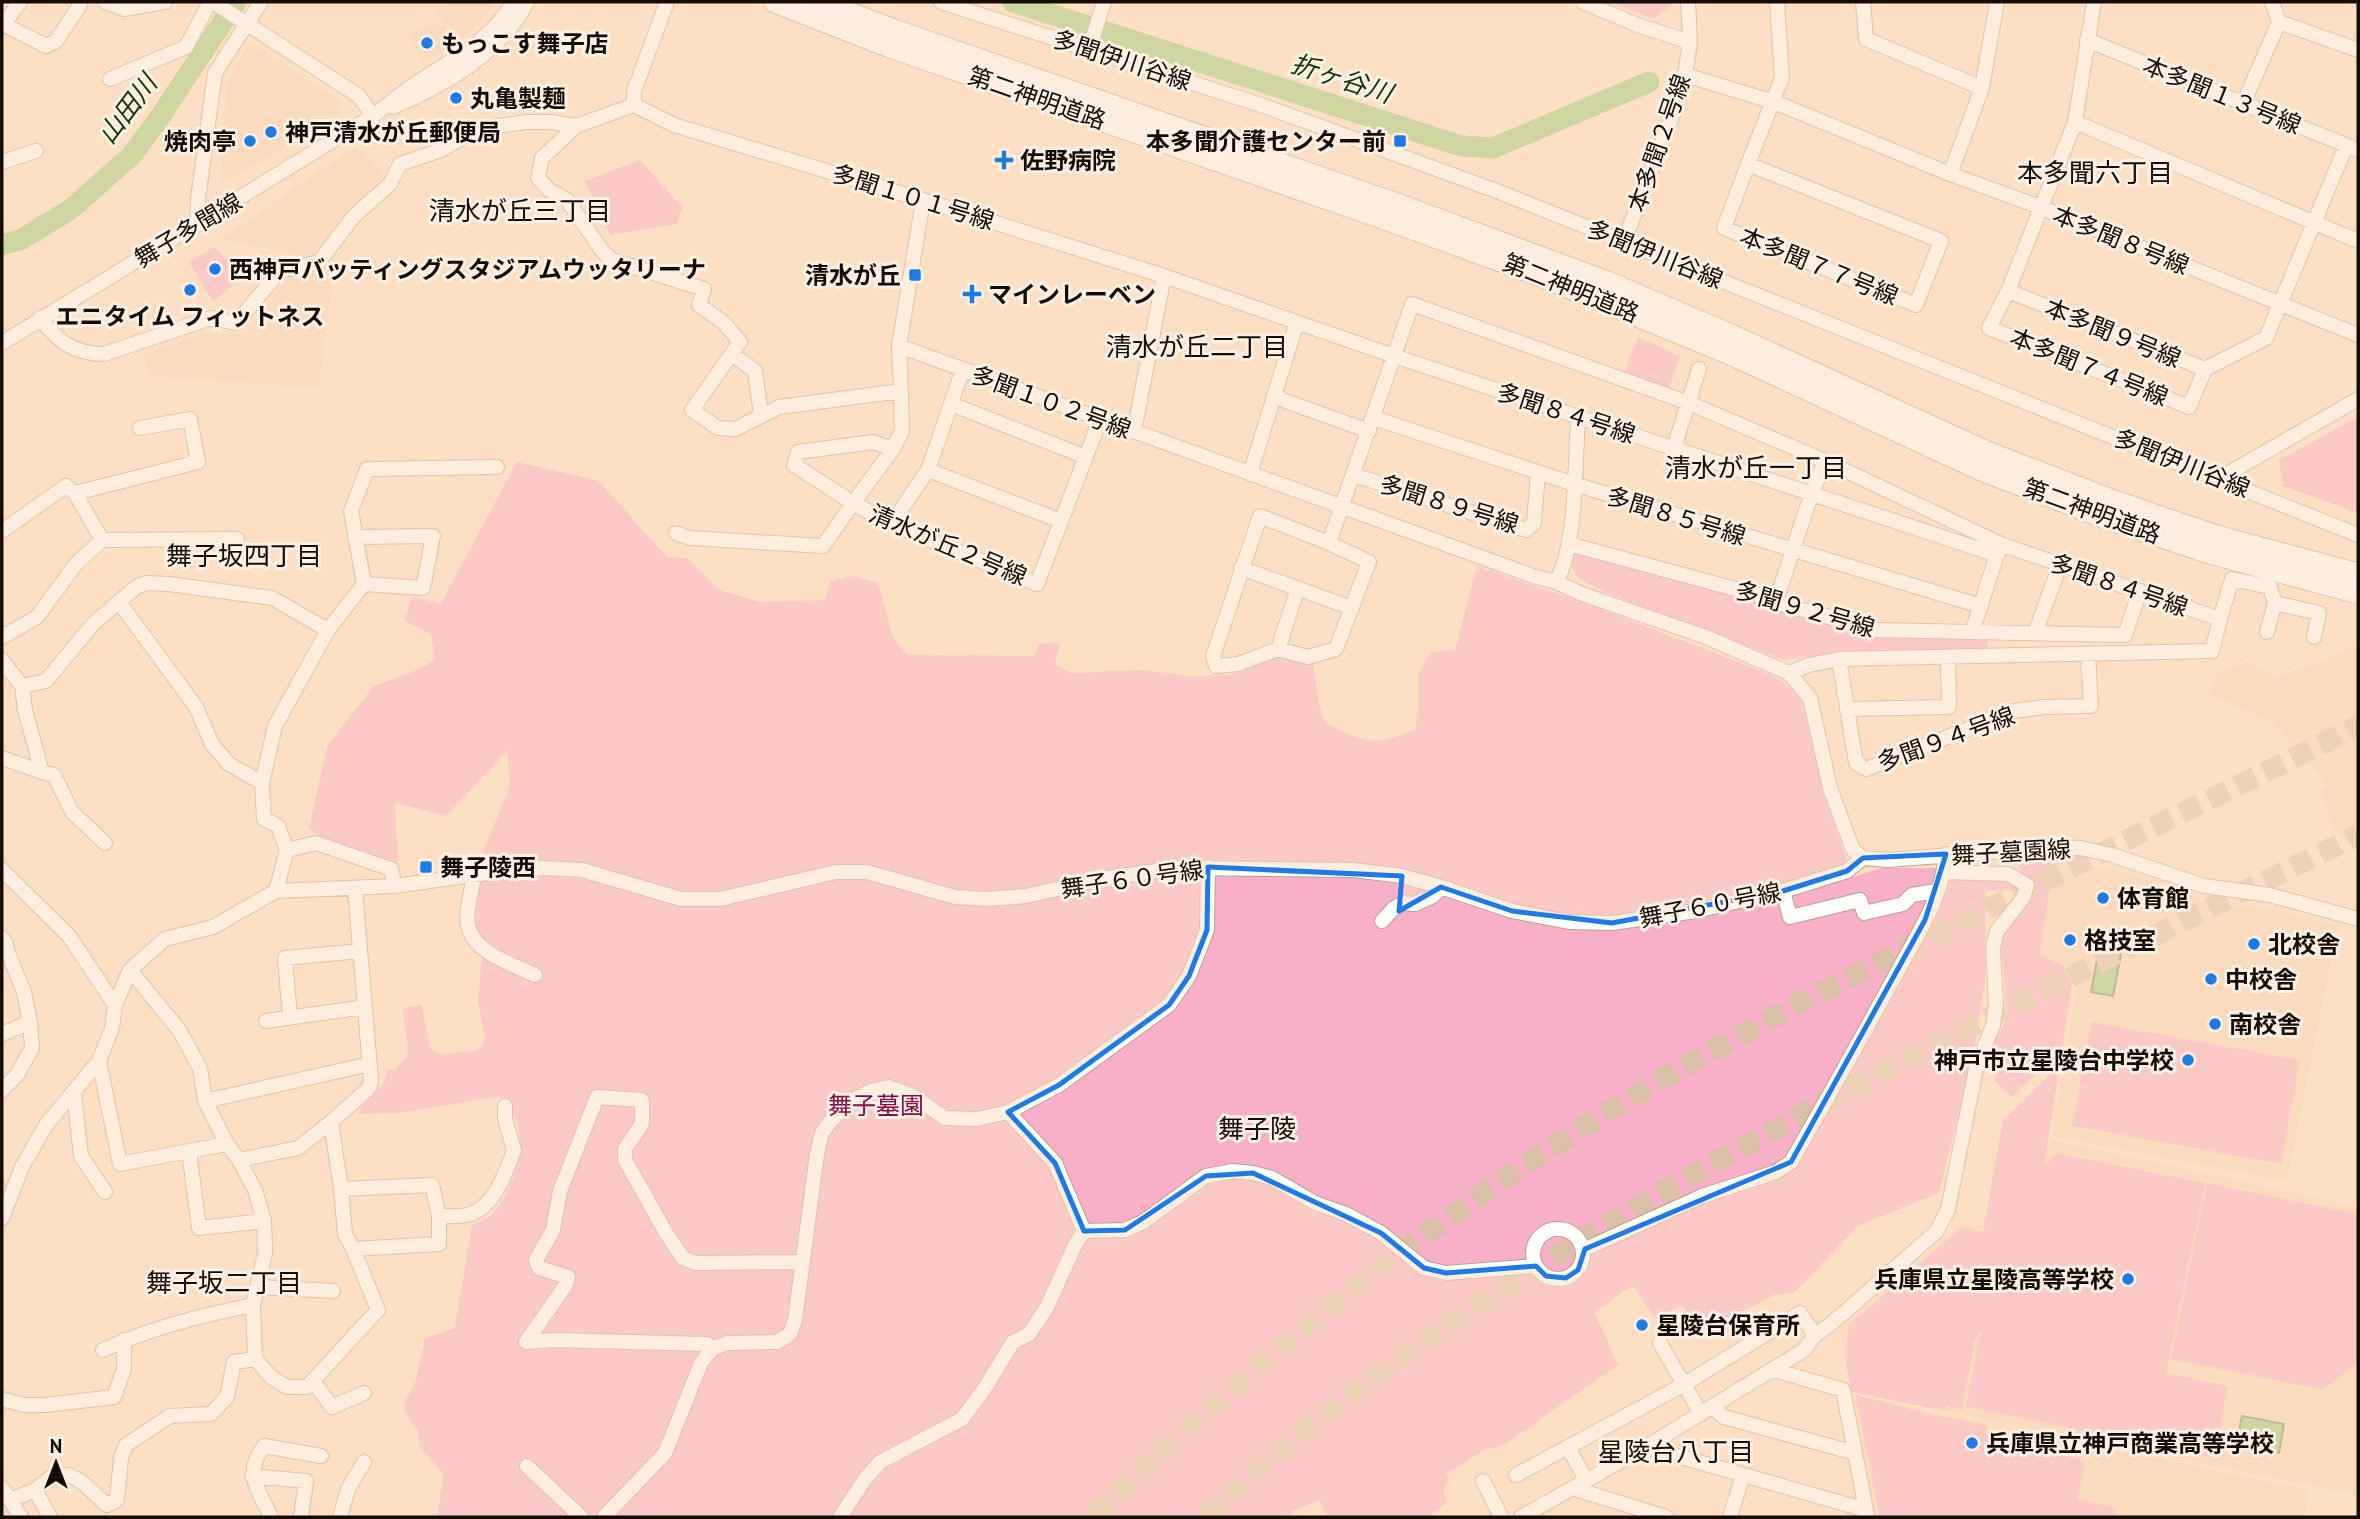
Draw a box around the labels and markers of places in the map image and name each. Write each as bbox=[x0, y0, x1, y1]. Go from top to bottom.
place label: もっこす舞子店 bbox=[441, 28, 609, 59]
marker: もっこす舞子店 bbox=[419, 35, 435, 51]
place label: 丸亀製麺 bbox=[470, 83, 566, 114]
marker: 丸亀製麺 bbox=[448, 90, 464, 106]
place label: 神戸清水が丘郵便局 bbox=[285, 117, 501, 148]
marker: 神戸清水が丘郵便局 bbox=[263, 124, 279, 140]
place label: 焼肉亭 bbox=[164, 126, 236, 157]
place label: 本多聞介護センター前 bbox=[1146, 126, 1386, 157]
marker: 焼肉亭 bbox=[242, 133, 258, 149]
marker: 本多聞介護センター前 bbox=[1392, 133, 1408, 149]
place label: 佐野病院 bbox=[1020, 145, 1116, 176]
marker: 佐野病院 bbox=[994, 150, 1014, 170]
place label: 西神戸バッティングスタジアムウッタリーナ bbox=[229, 254, 706, 285]
place label: 清水が丘 bbox=[805, 260, 901, 291]
marker: 西神戸バッティングスタジアムウッタリーナ bbox=[207, 261, 223, 277]
marker: 清水が丘 bbox=[907, 267, 923, 283]
place label: マインレーベン bbox=[988, 279, 1156, 310]
marker: エニタイム フィットネス bbox=[182, 282, 198, 298]
marker: マインレーベン bbox=[962, 284, 982, 304]
place label: エニタイム フィットネス bbox=[55, 301, 325, 332]
place label: 舞子陵西 bbox=[440, 852, 536, 883]
marker: 舞子陵西 bbox=[418, 859, 434, 875]
place label: 体育館 bbox=[2117, 883, 2189, 914]
marker: 体育館 bbox=[2095, 890, 2111, 906]
place label: 格技室 bbox=[2084, 925, 2156, 956]
place label: 北校舎 bbox=[2268, 929, 2340, 960]
marker: 格技室 bbox=[2062, 932, 2078, 948]
marker: 北校舎 bbox=[2246, 936, 2262, 952]
place label: 中校舎 bbox=[2225, 964, 2297, 995]
marker: 中校舎 bbox=[2203, 971, 2219, 987]
place label: 南校舎 bbox=[2229, 1009, 2301, 1040]
marker: 南校舎 bbox=[2207, 1016, 2223, 1032]
place label: 神戸市立星陵台中学校 bbox=[1934, 1045, 2174, 1076]
marker: 神戸市立星陵台中学校 bbox=[2180, 1052, 2196, 1068]
place label: 兵庫県立星陵高等学校 bbox=[1874, 1264, 2114, 1295]
marker: 兵庫県立星陵高等学校 bbox=[2120, 1271, 2136, 1287]
place label: 星陵台保育所 bbox=[1656, 1310, 1800, 1341]
marker: 星陵台保育所 bbox=[1634, 1317, 1650, 1333]
place label: 兵庫県立神戸商業高等学校 bbox=[1986, 1428, 2274, 1459]
marker: 兵庫県立神戸商業高等学校 bbox=[1964, 1435, 1980, 1451]

